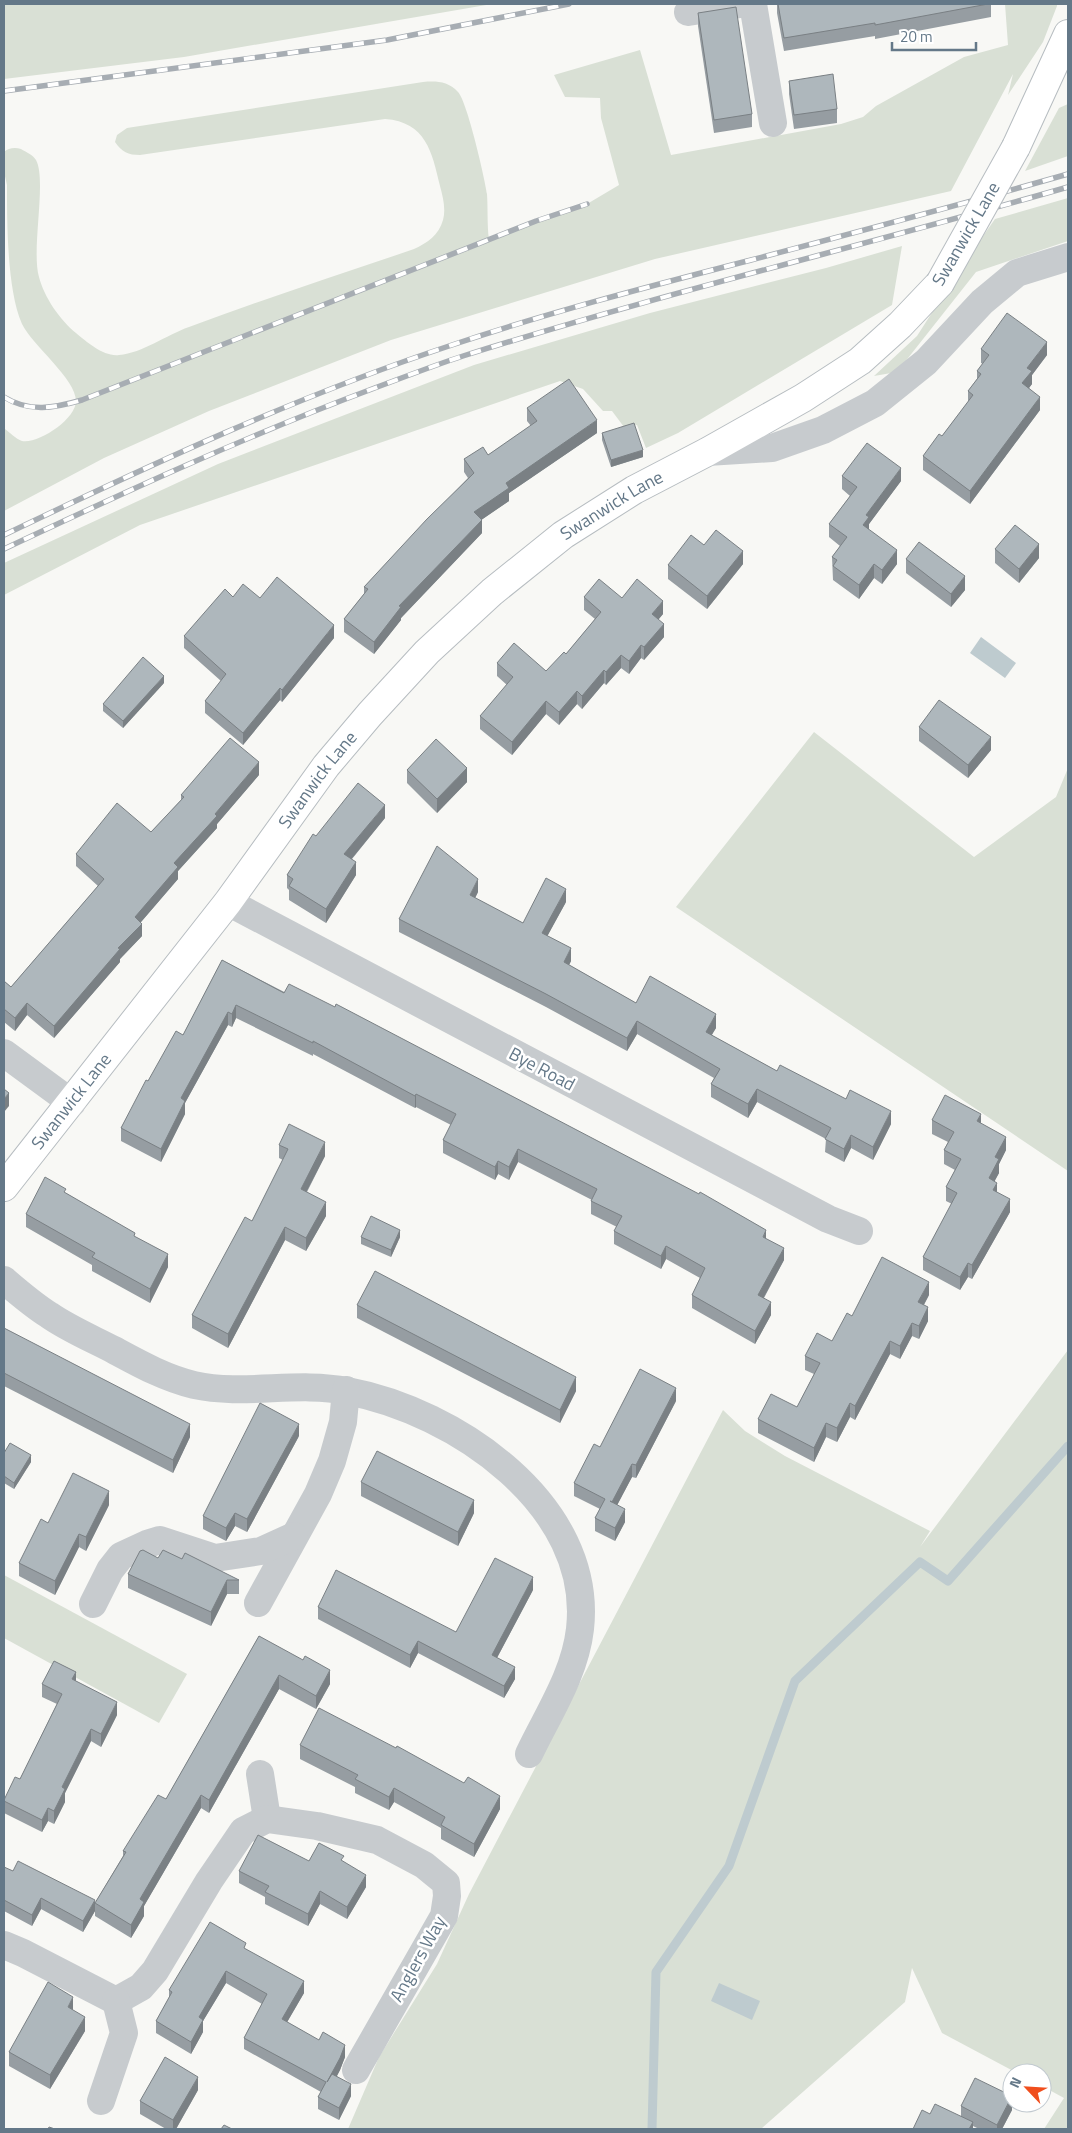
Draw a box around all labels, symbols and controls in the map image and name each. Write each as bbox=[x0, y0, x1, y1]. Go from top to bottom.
scale bar bbox=[892, 20, 976, 52]
text: 20 m bbox=[900, 25, 933, 48]
street label: Swanwick Lane bbox=[925, 177, 1006, 291]
street label: Swanwick Lane bbox=[555, 463, 668, 547]
street label: Swanwick Lane bbox=[271, 725, 363, 834]
street label: Bye Road bbox=[504, 1040, 580, 1097]
street label: Swanwick Lane bbox=[24, 1047, 118, 1155]
street label: Anglers Way bbox=[383, 1911, 452, 2007]
north arrow bbox=[1002, 2063, 1052, 2113]
text: N bbox=[1003, 2073, 1026, 2091]

